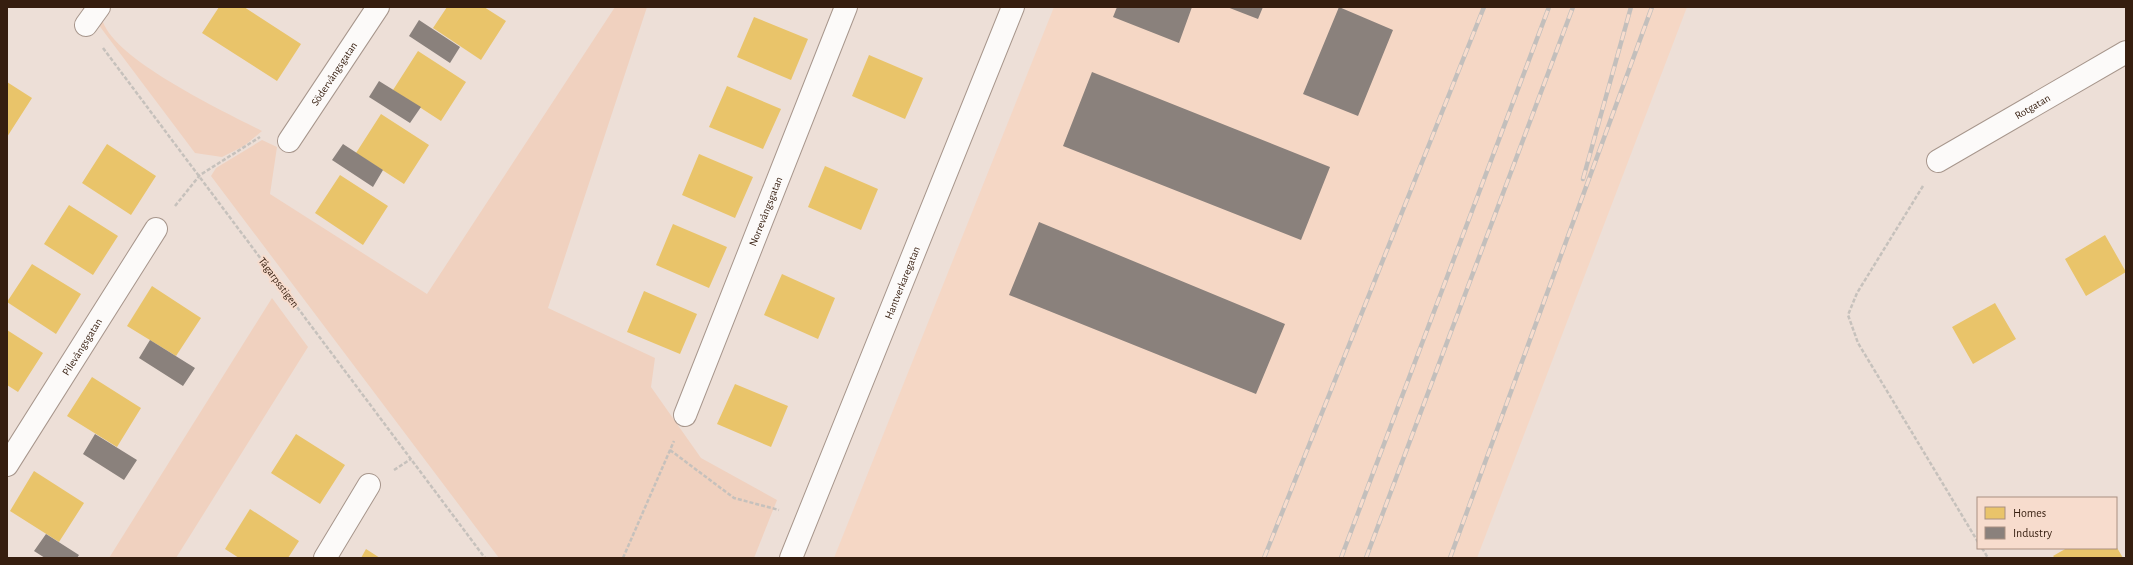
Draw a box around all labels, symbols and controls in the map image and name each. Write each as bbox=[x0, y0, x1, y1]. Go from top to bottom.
street label: Södervångsgatan bbox=[309, 40, 359, 108]
street label: Rotgatan bbox=[2013, 92, 2052, 121]
street label: Norrevångsgatan bbox=[747, 175, 785, 248]
street label: Hantverkaregatan bbox=[883, 245, 922, 321]
street label: Tågarpsstigen bbox=[256, 255, 301, 309]
street label: Pilevångsgatan bbox=[60, 316, 104, 377]
legend bbox=[1977, 497, 2117, 549]
text: Homes bbox=[2013, 507, 2046, 519]
text: Industry bbox=[2013, 527, 2052, 540]

